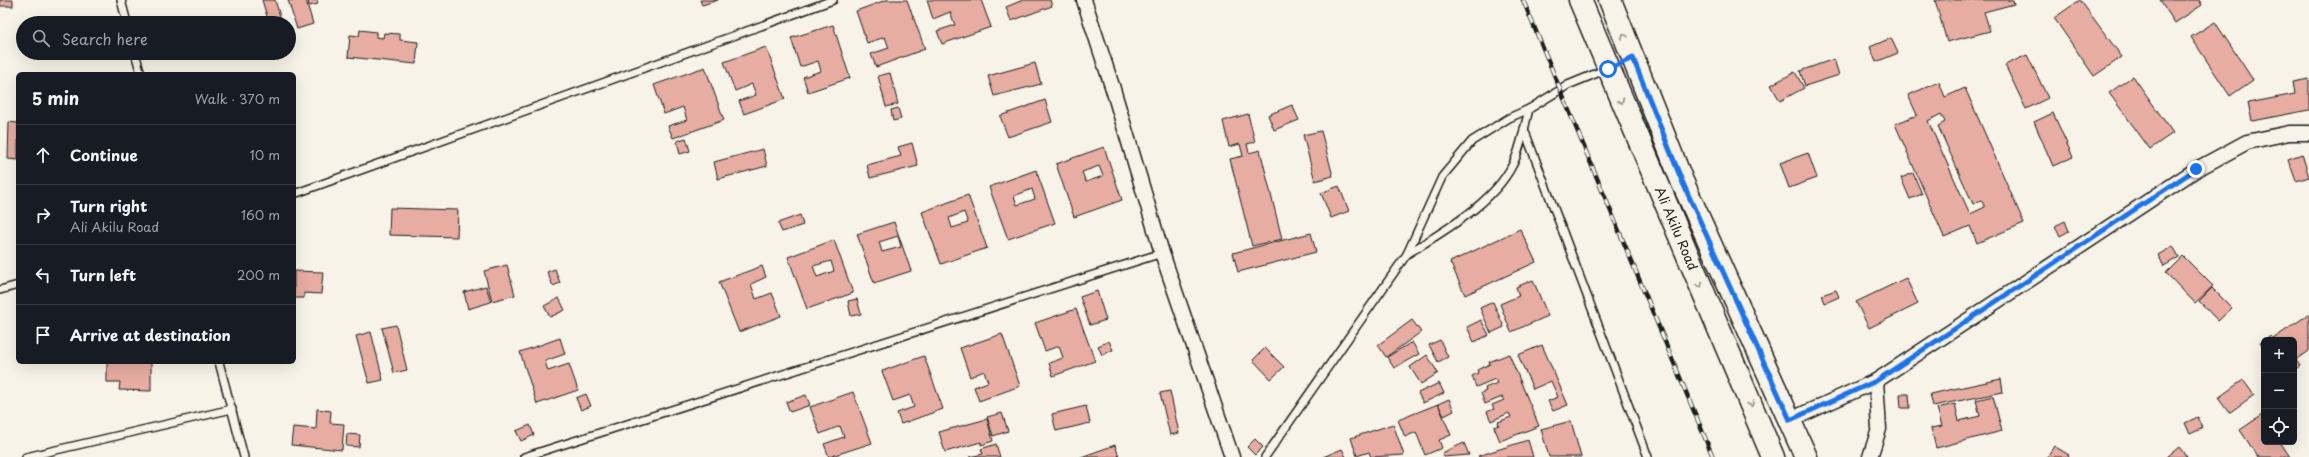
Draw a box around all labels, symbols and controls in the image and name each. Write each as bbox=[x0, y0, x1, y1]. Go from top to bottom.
search box bbox=[16, 16, 296, 60]
icon: search bbox=[30, 27, 52, 49]
text: Search here bbox=[62, 27, 148, 50]
one-way arrow bbox=[1621, 32, 1629, 40]
route start bbox=[1599, 60, 1617, 78]
text: 5 min bbox=[32, 85, 79, 111]
text: Walk · 370 m bbox=[195, 89, 280, 108]
one-way arrow bbox=[1616, 96, 1624, 104]
text: Continue bbox=[70, 143, 138, 166]
icon: ahead bbox=[32, 144, 54, 166]
text: 10 m bbox=[250, 145, 280, 164]
route end bbox=[2187, 160, 2205, 178]
street label: Ali Akilu Road bbox=[1651, 184, 1703, 273]
text: Turn right bbox=[70, 194, 147, 217]
icon: right bbox=[32, 204, 54, 226]
text: 160 m bbox=[241, 205, 280, 224]
text: Ali Akilu Road bbox=[70, 217, 159, 236]
text: Turn left bbox=[70, 263, 136, 286]
icon: left bbox=[32, 264, 54, 286]
text: 200 m bbox=[237, 265, 280, 284]
one-way arrow bbox=[1695, 281, 1703, 288]
text: Arrive at destination bbox=[70, 323, 231, 346]
icon: arrive bbox=[32, 324, 54, 346]
map controls bbox=[2261, 337, 2297, 445]
button: + bbox=[2261, 337, 2297, 373]
button: − bbox=[2261, 373, 2297, 409]
one-way arrow bbox=[1746, 401, 1754, 408]
button: locate bbox=[2261, 409, 2297, 445]

